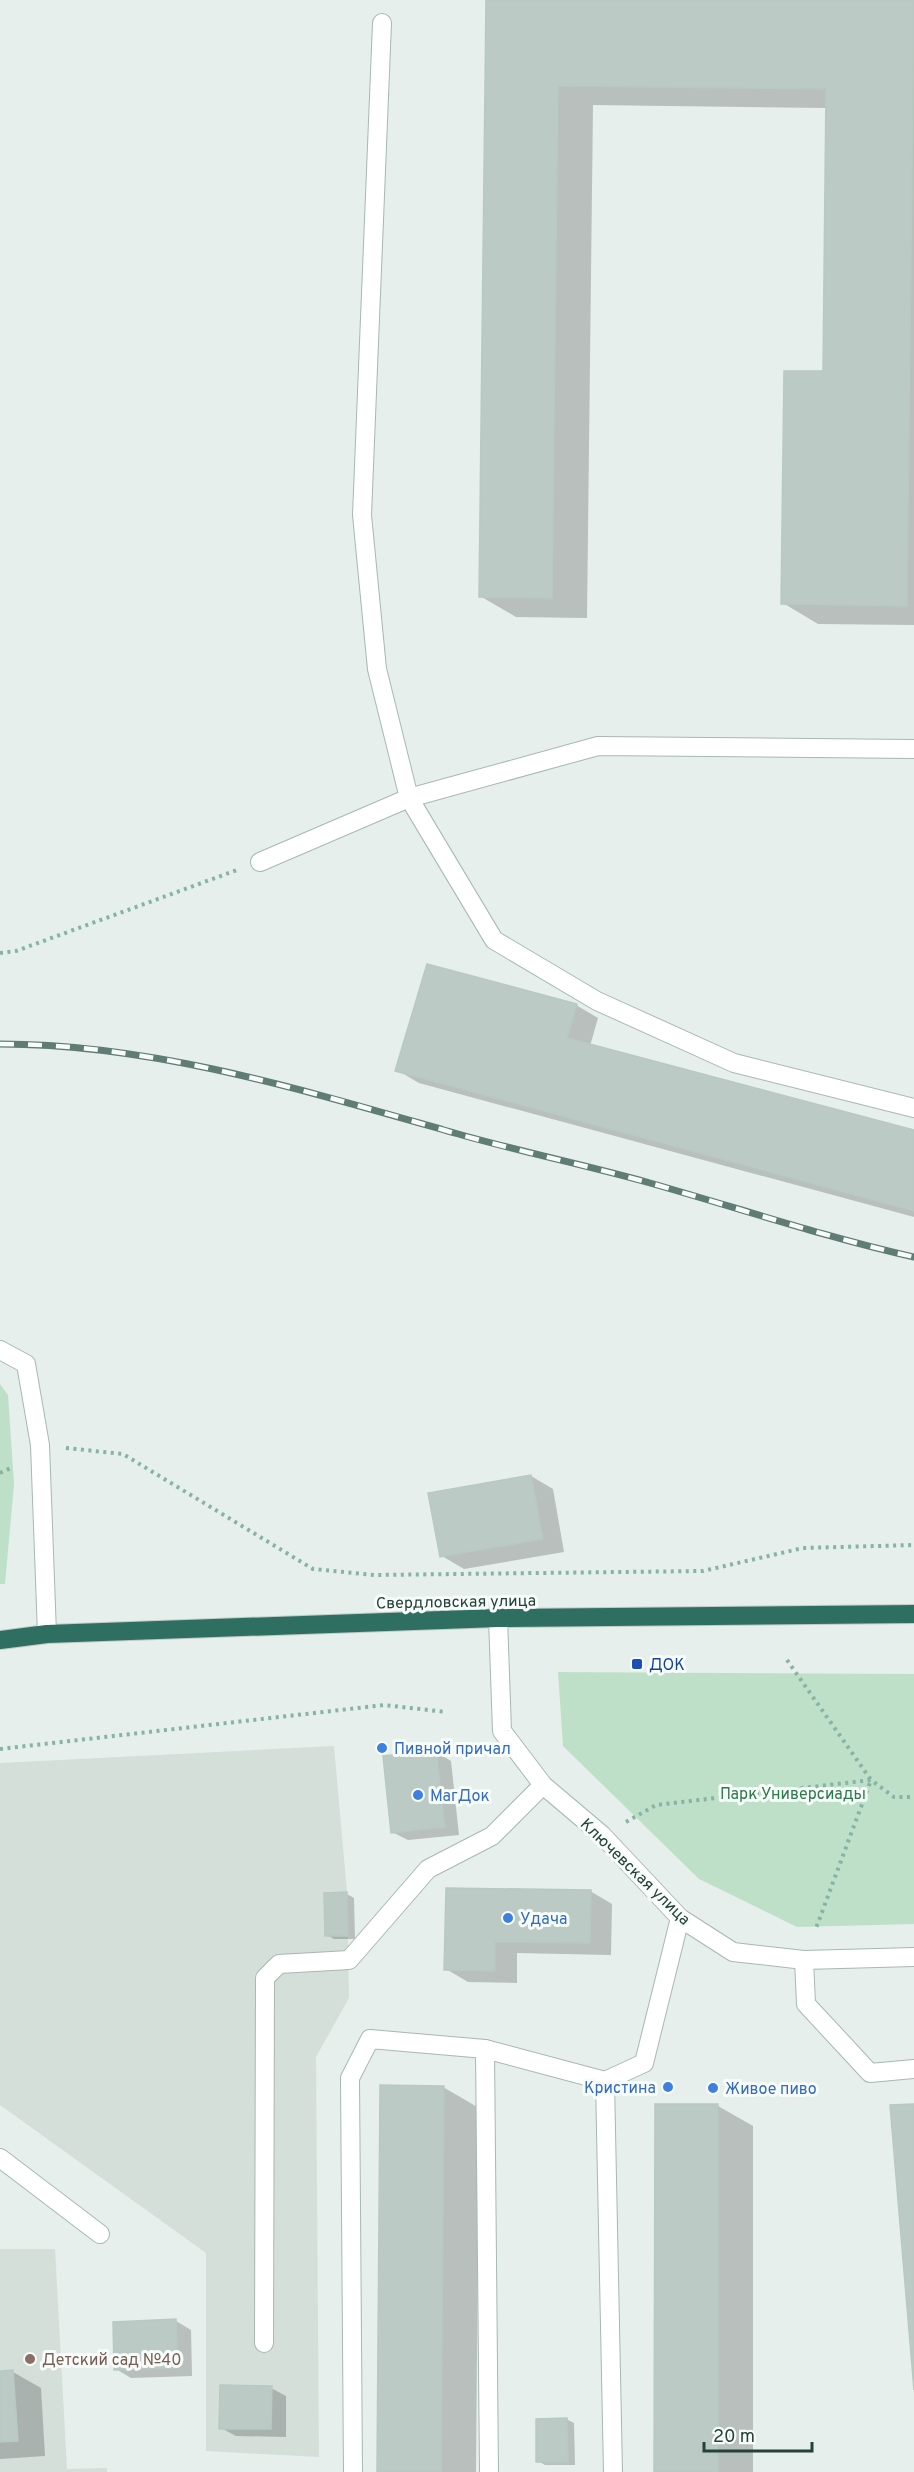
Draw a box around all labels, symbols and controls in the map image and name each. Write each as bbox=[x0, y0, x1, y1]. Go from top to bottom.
street label: Свердловская улица bbox=[376, 1592, 536, 1614]
place label: ДОК bbox=[649, 1656, 685, 1676]
marker: ДОК bbox=[630, 1657, 644, 1671]
place label: Пивной причал bbox=[394, 1740, 511, 1760]
marker: Пивной причал bbox=[375, 1741, 389, 1755]
park label: Парк Универсиады bbox=[720, 1785, 866, 1805]
place label: МагДок bbox=[430, 1787, 490, 1807]
marker: МагДок bbox=[411, 1788, 425, 1802]
street label: Ключевская улица bbox=[575, 1815, 694, 1930]
place label: Удача bbox=[520, 1910, 567, 1930]
marker: Удача bbox=[501, 1911, 515, 1925]
place label: Кристина bbox=[584, 2079, 656, 2099]
marker: Кристина bbox=[661, 2080, 675, 2094]
place label: Живое пиво bbox=[725, 2080, 817, 2100]
marker: Живое пиво bbox=[706, 2081, 720, 2095]
place label: Детский сад №40 bbox=[42, 2351, 182, 2371]
marker: Детский сад №40 bbox=[23, 2352, 37, 2366]
scale bar bbox=[704, 2415, 812, 2453]
text: 20 m bbox=[713, 2426, 755, 2449]

